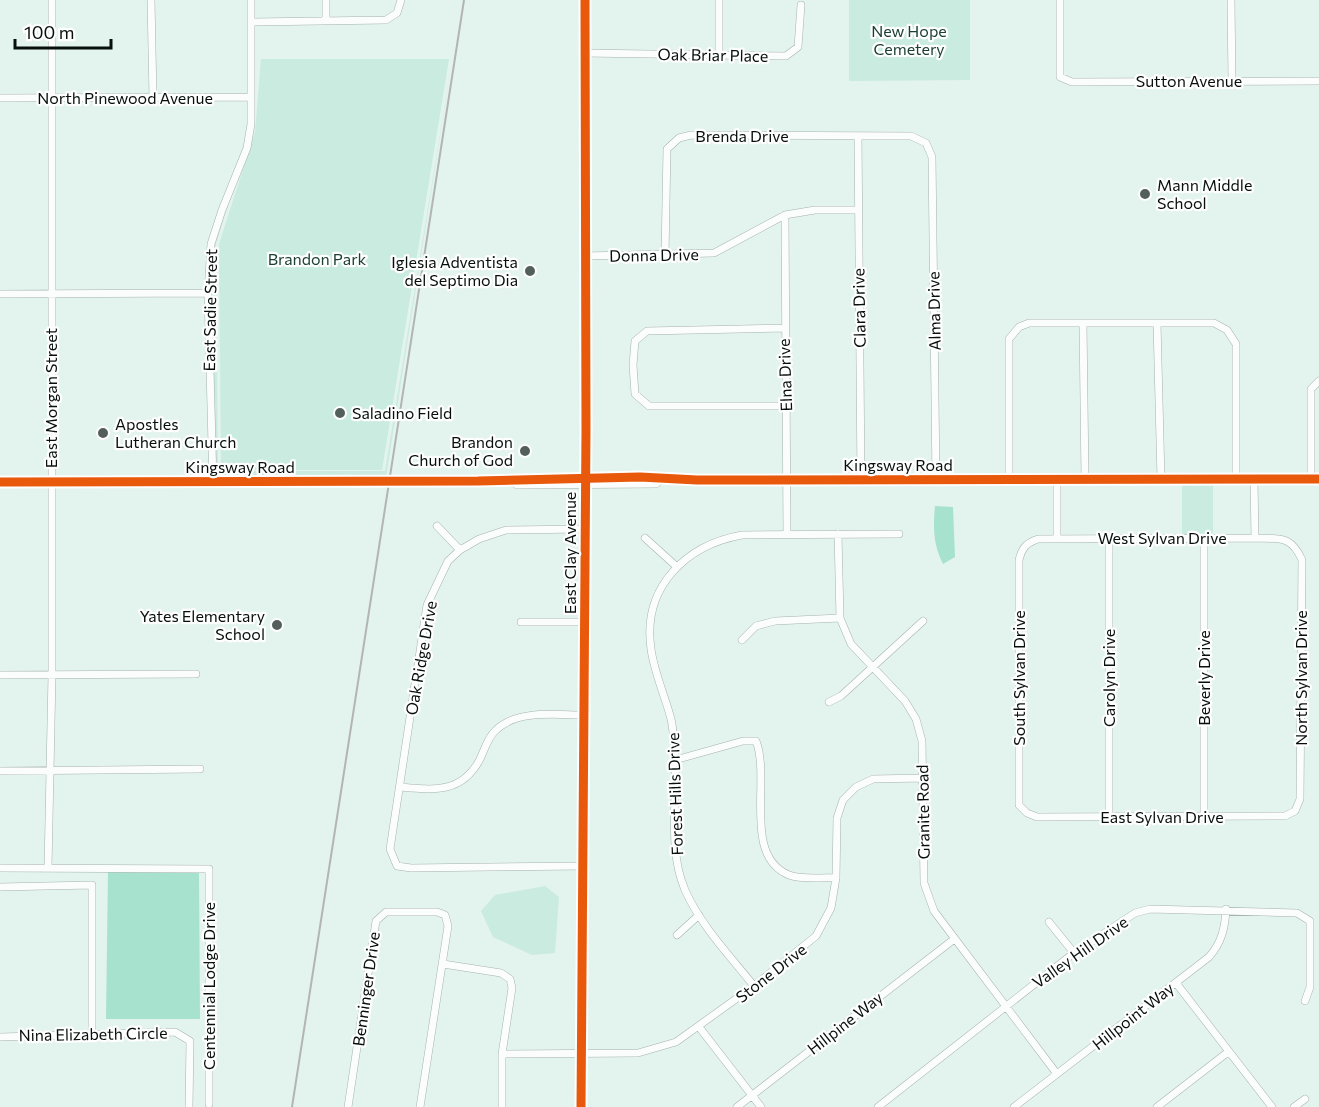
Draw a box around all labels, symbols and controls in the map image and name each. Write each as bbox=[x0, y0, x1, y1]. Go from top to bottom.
scale bar bbox=[15, 12, 111, 50]
text: 100 m bbox=[24, 21, 74, 43]
park label: New Hope Cemetery bbox=[871, 21, 947, 58]
street label: Oak Briar Place bbox=[658, 44, 768, 65]
street label: Sutton Avenue bbox=[1136, 71, 1242, 90]
street label: North Pinewood Avenue bbox=[37, 88, 213, 107]
street label: Brenda Drive bbox=[695, 126, 789, 145]
place label: Mann Middle School bbox=[1157, 175, 1252, 212]
marker: Mann Middle School bbox=[1138, 187, 1152, 201]
street label: Donna Drive bbox=[609, 244, 699, 265]
street label: East Sadie Street bbox=[199, 248, 220, 371]
park label: Brandon Park bbox=[268, 249, 367, 268]
place label: Iglesia Adventista del Septimo Dia bbox=[391, 252, 518, 289]
marker: Iglesia Adventista del Septimo Dia bbox=[523, 264, 537, 278]
street label: Clara Drive bbox=[848, 268, 869, 348]
street label: Alma Drive bbox=[923, 271, 944, 351]
street label: East Morgan Street bbox=[41, 327, 60, 468]
street label: Elna Drive bbox=[774, 338, 795, 412]
place label: Saladino Field bbox=[352, 403, 452, 422]
marker: Saladino Field bbox=[333, 406, 347, 420]
place label: Apostles Lutheran Church bbox=[115, 414, 236, 451]
marker: Apostles Lutheran Church bbox=[96, 426, 110, 440]
place label: Brandon Church of God bbox=[408, 432, 513, 469]
marker: Brandon Church of God bbox=[518, 444, 532, 458]
street label: Kingsway Road bbox=[843, 455, 953, 474]
street label: Kingsway Road bbox=[185, 457, 295, 476]
street label: East Clay Avenue bbox=[560, 492, 579, 614]
street label: West Sylvan Drive bbox=[1097, 528, 1227, 547]
street label: Oak Ridge Drive bbox=[401, 599, 440, 717]
place label: Yates Elementary School bbox=[139, 606, 265, 643]
street label: South Sylvan Drive bbox=[1009, 610, 1028, 746]
street label: North Sylvan Drive bbox=[1291, 610, 1310, 746]
marker: Yates Elementary School bbox=[270, 618, 284, 632]
street label: Carolyn Drive bbox=[1099, 629, 1118, 727]
street label: Beverly Drive bbox=[1194, 630, 1213, 726]
street label: Forest Hills Drive bbox=[663, 732, 686, 856]
street label: Granite Road bbox=[912, 764, 933, 860]
street label: East Sylvan Drive bbox=[1100, 807, 1224, 826]
street label: Centennial Lodge Drive bbox=[199, 902, 218, 1070]
street label: Valley Hill Drive bbox=[1028, 912, 1131, 992]
street label: Benninger Drive bbox=[348, 930, 383, 1047]
street label: Stone Drive bbox=[732, 939, 810, 1006]
street label: Hillpoint Way bbox=[1088, 978, 1177, 1053]
street label: Hillpine Way bbox=[803, 987, 886, 1058]
street label: Nina Elizabeth Circle bbox=[18, 1023, 168, 1044]

